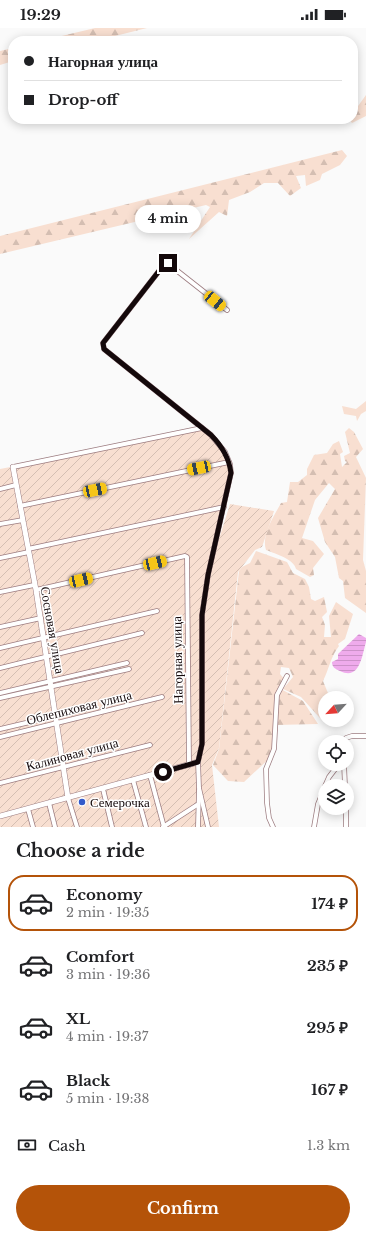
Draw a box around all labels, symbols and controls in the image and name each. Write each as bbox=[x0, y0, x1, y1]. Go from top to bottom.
text: 19:29 bbox=[20, 5, 61, 24]
text: Нагорная улица bbox=[48, 52, 158, 71]
text: Drop-off bbox=[48, 90, 118, 109]
callout: 4 min bbox=[135, 205, 201, 233]
text: 4 min bbox=[148, 210, 188, 227]
route end bbox=[159, 254, 177, 272]
car bbox=[202, 289, 228, 313]
car bbox=[186, 460, 212, 476]
car bbox=[82, 482, 108, 498]
car bbox=[142, 554, 168, 572]
car bbox=[68, 571, 94, 589]
street label: Сосновая улица bbox=[36, 585, 69, 675]
street label: Нагорная улица bbox=[168, 616, 187, 704]
street label: Облепиховая улица bbox=[25, 686, 134, 729]
north arrow bbox=[318, 691, 354, 727]
map controls bbox=[318, 691, 354, 815]
street label: Калиновая улица bbox=[24, 734, 120, 775]
button: locate bbox=[318, 735, 354, 771]
route start bbox=[154, 763, 172, 781]
button: layers bbox=[318, 779, 354, 815]
place label: Семерочка bbox=[90, 794, 150, 811]
marker: Семерочка bbox=[77, 797, 87, 807]
text: Choose a ride bbox=[16, 840, 145, 862]
icon: car bbox=[18, 885, 54, 921]
text: Economy bbox=[66, 885, 143, 904]
text: 174 ₽ bbox=[311, 894, 348, 913]
text: 2 min · 19:35 bbox=[66, 904, 150, 921]
icon: car bbox=[18, 947, 54, 983]
text: Comfort bbox=[66, 947, 134, 966]
text: 235 ₽ bbox=[307, 956, 348, 975]
text: 3 min · 19:36 bbox=[66, 966, 150, 983]
icon: car bbox=[18, 1009, 54, 1045]
text: XL bbox=[66, 1009, 90, 1028]
text: 295 ₽ bbox=[306, 1018, 348, 1037]
text: 4 min · 19:37 bbox=[66, 1028, 148, 1045]
icon: car bbox=[18, 1071, 54, 1107]
text: Black bbox=[66, 1071, 110, 1090]
text: 167 ₽ bbox=[311, 1080, 348, 1099]
text: 5 min · 19:38 bbox=[66, 1090, 149, 1107]
icon: cash bbox=[16, 1134, 38, 1156]
text: Cash bbox=[48, 1136, 85, 1155]
text: 1.3 km bbox=[307, 1137, 350, 1154]
button: Confirm bbox=[16, 1185, 350, 1231]

